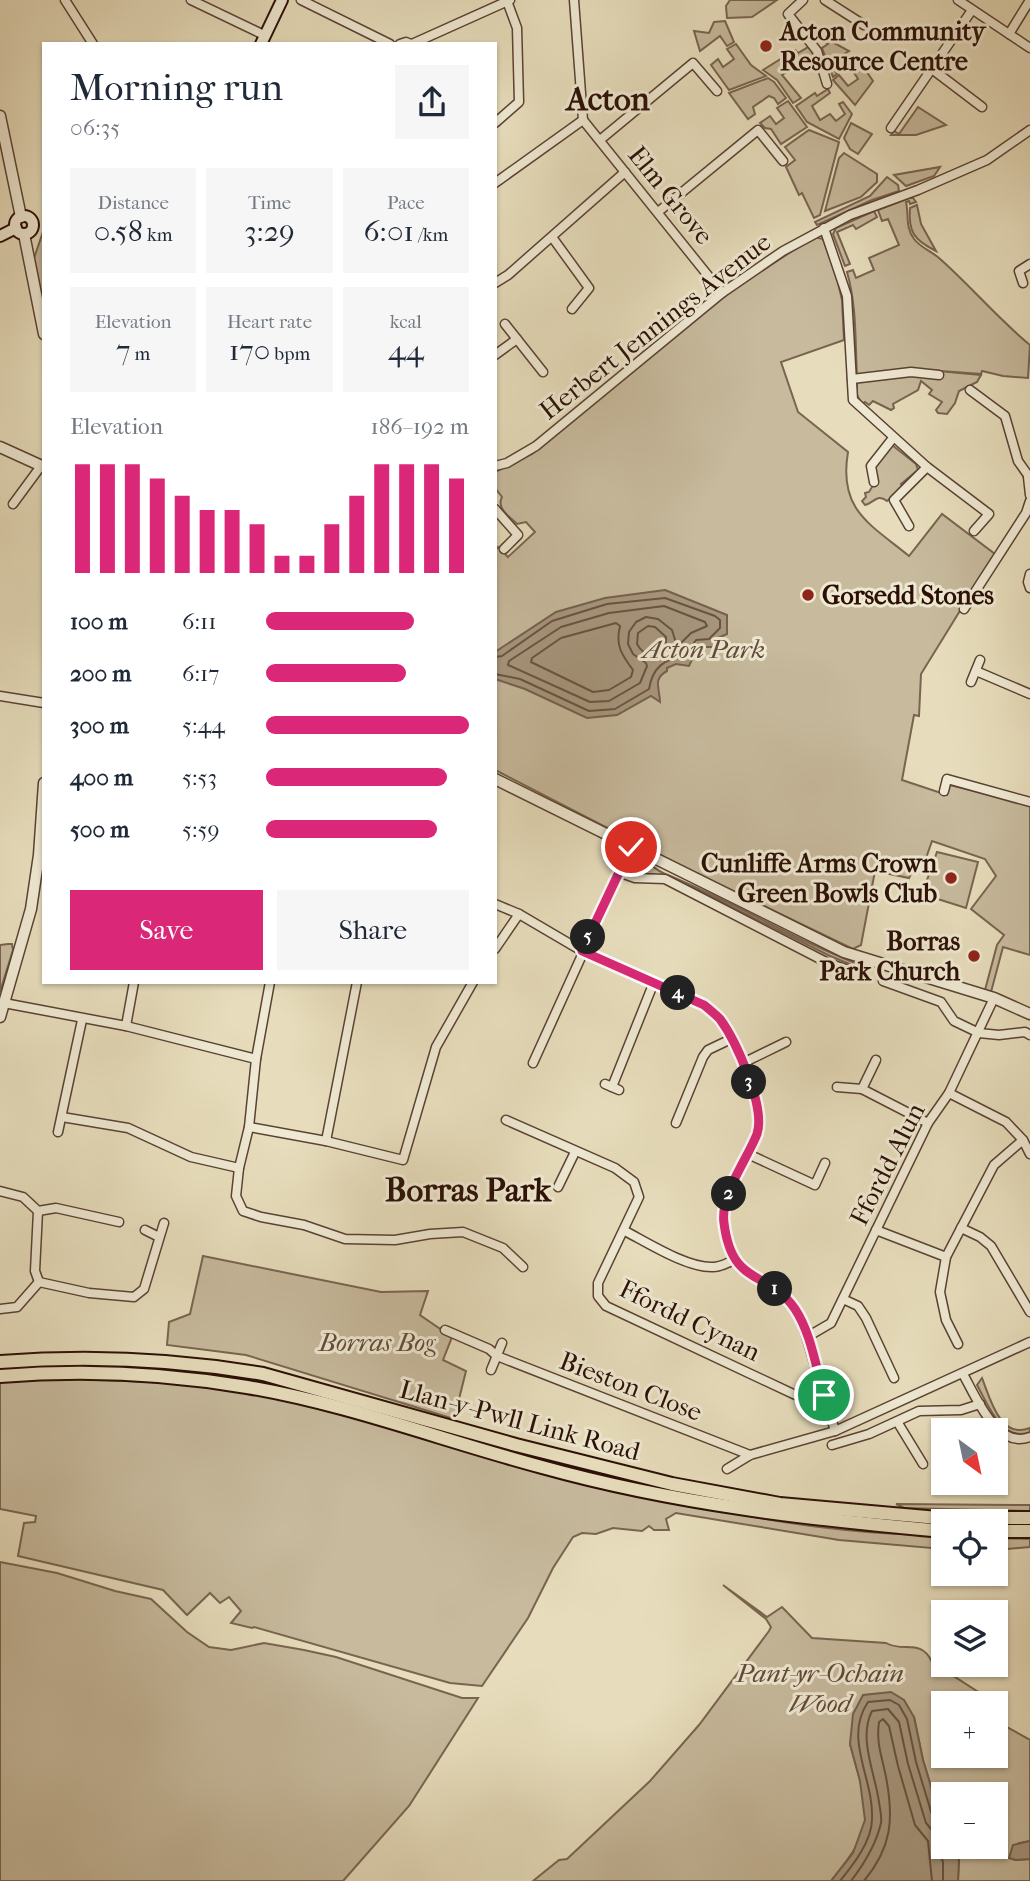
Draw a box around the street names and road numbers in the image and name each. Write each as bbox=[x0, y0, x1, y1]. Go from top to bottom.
street label: Elm Grove bbox=[622, 140, 720, 251]
street label: Herbert Jennings Avenue bbox=[534, 226, 777, 426]
street label: Ffordd Alun bbox=[843, 1098, 932, 1231]
street label: Ffordd Cynan bbox=[614, 1273, 765, 1368]
street label: Bieston Close bbox=[555, 1345, 707, 1428]
street label: Llan-y-Pwll Link Road bbox=[396, 1373, 644, 1468]

